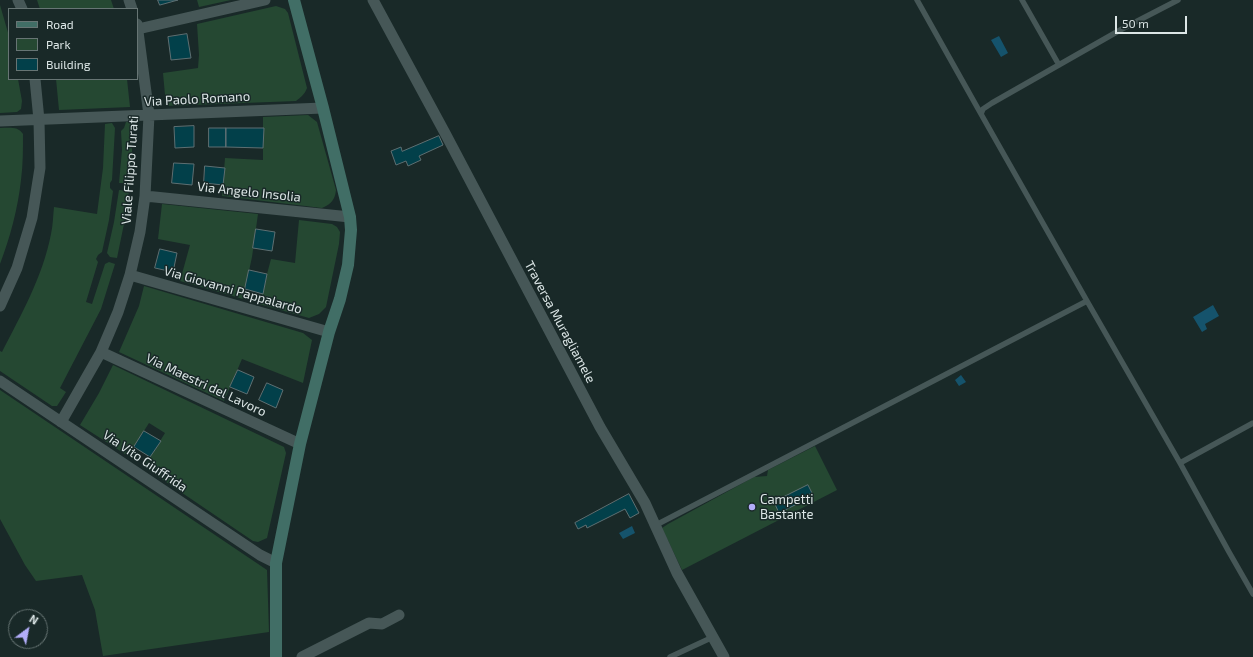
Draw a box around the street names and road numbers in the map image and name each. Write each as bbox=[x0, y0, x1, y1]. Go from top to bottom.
street label: Via Paolo Romano bbox=[144, 88, 250, 110]
street label: Viale Filippo Turati bbox=[118, 115, 142, 225]
street label: Via Angelo Insolia bbox=[196, 179, 302, 205]
street label: Traversa Muragliamele bbox=[521, 258, 599, 386]
street label: Via Giovanni Pappalardo bbox=[162, 263, 304, 317]
street label: Via Maestri del Lavoro bbox=[143, 350, 269, 420]
street label: Via Vito Giuffrida bbox=[100, 427, 190, 495]

